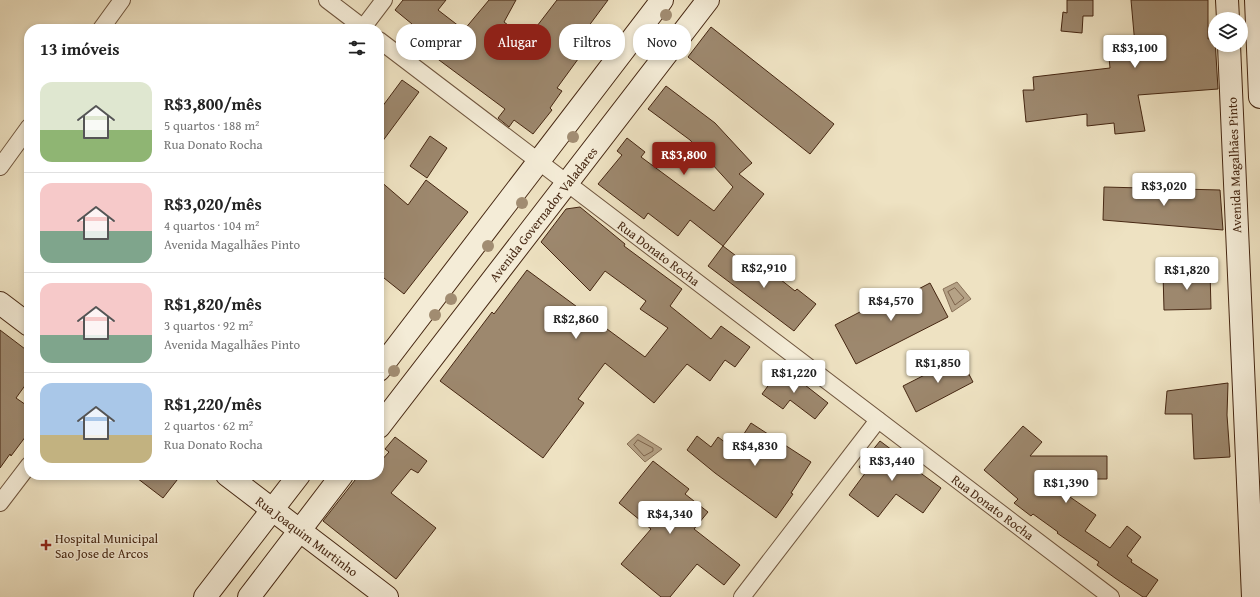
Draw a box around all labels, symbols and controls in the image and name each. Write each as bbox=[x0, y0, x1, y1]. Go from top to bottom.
map controls bbox=[1208, 12, 1248, 52]
button: layers bbox=[1208, 12, 1248, 52]
chip: Comprar bbox=[396, 24, 476, 60]
chip: Alugar bbox=[484, 24, 551, 60]
chip: Filtros bbox=[559, 24, 625, 60]
chip: Novo bbox=[633, 24, 691, 60]
pin: R$3,100 bbox=[1098, 35, 1172, 69]
text: 13 imóveis bbox=[40, 36, 119, 61]
icon: filters bbox=[346, 37, 368, 59]
text: R$3,100 bbox=[1112, 38, 1158, 57]
text: R$3,800/mês bbox=[164, 91, 262, 116]
street label: Avenida Magalhães Pinto bbox=[1223, 96, 1246, 233]
icon: home bbox=[72, 98, 120, 146]
text: 5 quartos · 188 m² bbox=[164, 116, 259, 135]
text: Rua Donato Rocha bbox=[164, 135, 263, 154]
pin: R$3,800 bbox=[647, 142, 721, 176]
street label: Avenida Governador Valadares bbox=[485, 143, 602, 286]
text: R$3,800 bbox=[661, 145, 707, 164]
pin: R$3,020 bbox=[1127, 173, 1201, 207]
text: R$3,020 bbox=[1141, 176, 1187, 195]
text: R$3,020/mês bbox=[164, 191, 262, 216]
icon: home bbox=[72, 199, 120, 247]
text: 4 quartos · 104 m² bbox=[164, 216, 259, 235]
street label: Rua Donato Rocha bbox=[614, 216, 705, 291]
text: Avenida Magalhães Pinto bbox=[164, 235, 300, 254]
pin: R$2,910 bbox=[727, 255, 801, 289]
pin: R$1,820 bbox=[1150, 257, 1224, 291]
text: R$2,910 bbox=[741, 258, 787, 277]
text: R$1,820 bbox=[1164, 260, 1210, 279]
pin: R$4,570 bbox=[854, 288, 928, 322]
text: R$1,820/mês bbox=[164, 291, 262, 316]
text: R$4,570 bbox=[868, 291, 914, 310]
icon: home bbox=[72, 299, 120, 347]
pin: R$2,860 bbox=[539, 306, 613, 340]
text: R$2,860 bbox=[553, 309, 599, 328]
text: 3 quartos · 92 m² bbox=[164, 316, 253, 335]
text: Avenida Magalhães Pinto bbox=[164, 335, 300, 354]
pin: R$1,850 bbox=[901, 350, 975, 384]
text: R$1,850 bbox=[915, 353, 961, 372]
pin: R$1,220 bbox=[757, 360, 831, 394]
text: R$1,220 bbox=[771, 363, 817, 382]
text: R$1,220/mês bbox=[164, 391, 262, 416]
icon: home bbox=[72, 399, 120, 447]
text: 2 quartos · 62 m² bbox=[164, 416, 253, 435]
pin: R$4,830 bbox=[718, 433, 792, 467]
text: Rua Donato Rocha bbox=[164, 435, 263, 454]
text: R$4,830 bbox=[732, 436, 778, 455]
pin: R$3,440 bbox=[855, 448, 929, 482]
text: R$3,440 bbox=[869, 451, 915, 470]
street label: Rua Donato Rocha bbox=[948, 470, 1039, 545]
pin: R$1,390 bbox=[1029, 470, 1103, 504]
text: R$1,390 bbox=[1043, 473, 1089, 492]
street label: Rua Joaquim Murtinho bbox=[251, 492, 362, 581]
pin: R$4,340 bbox=[633, 501, 707, 535]
text: R$4,340 bbox=[647, 504, 693, 523]
place label: Hospital Municipal Sao Jose de Arcos bbox=[55, 529, 159, 563]
marker: Hospital Municipal Sao Jose de Arcos bbox=[40, 539, 52, 551]

